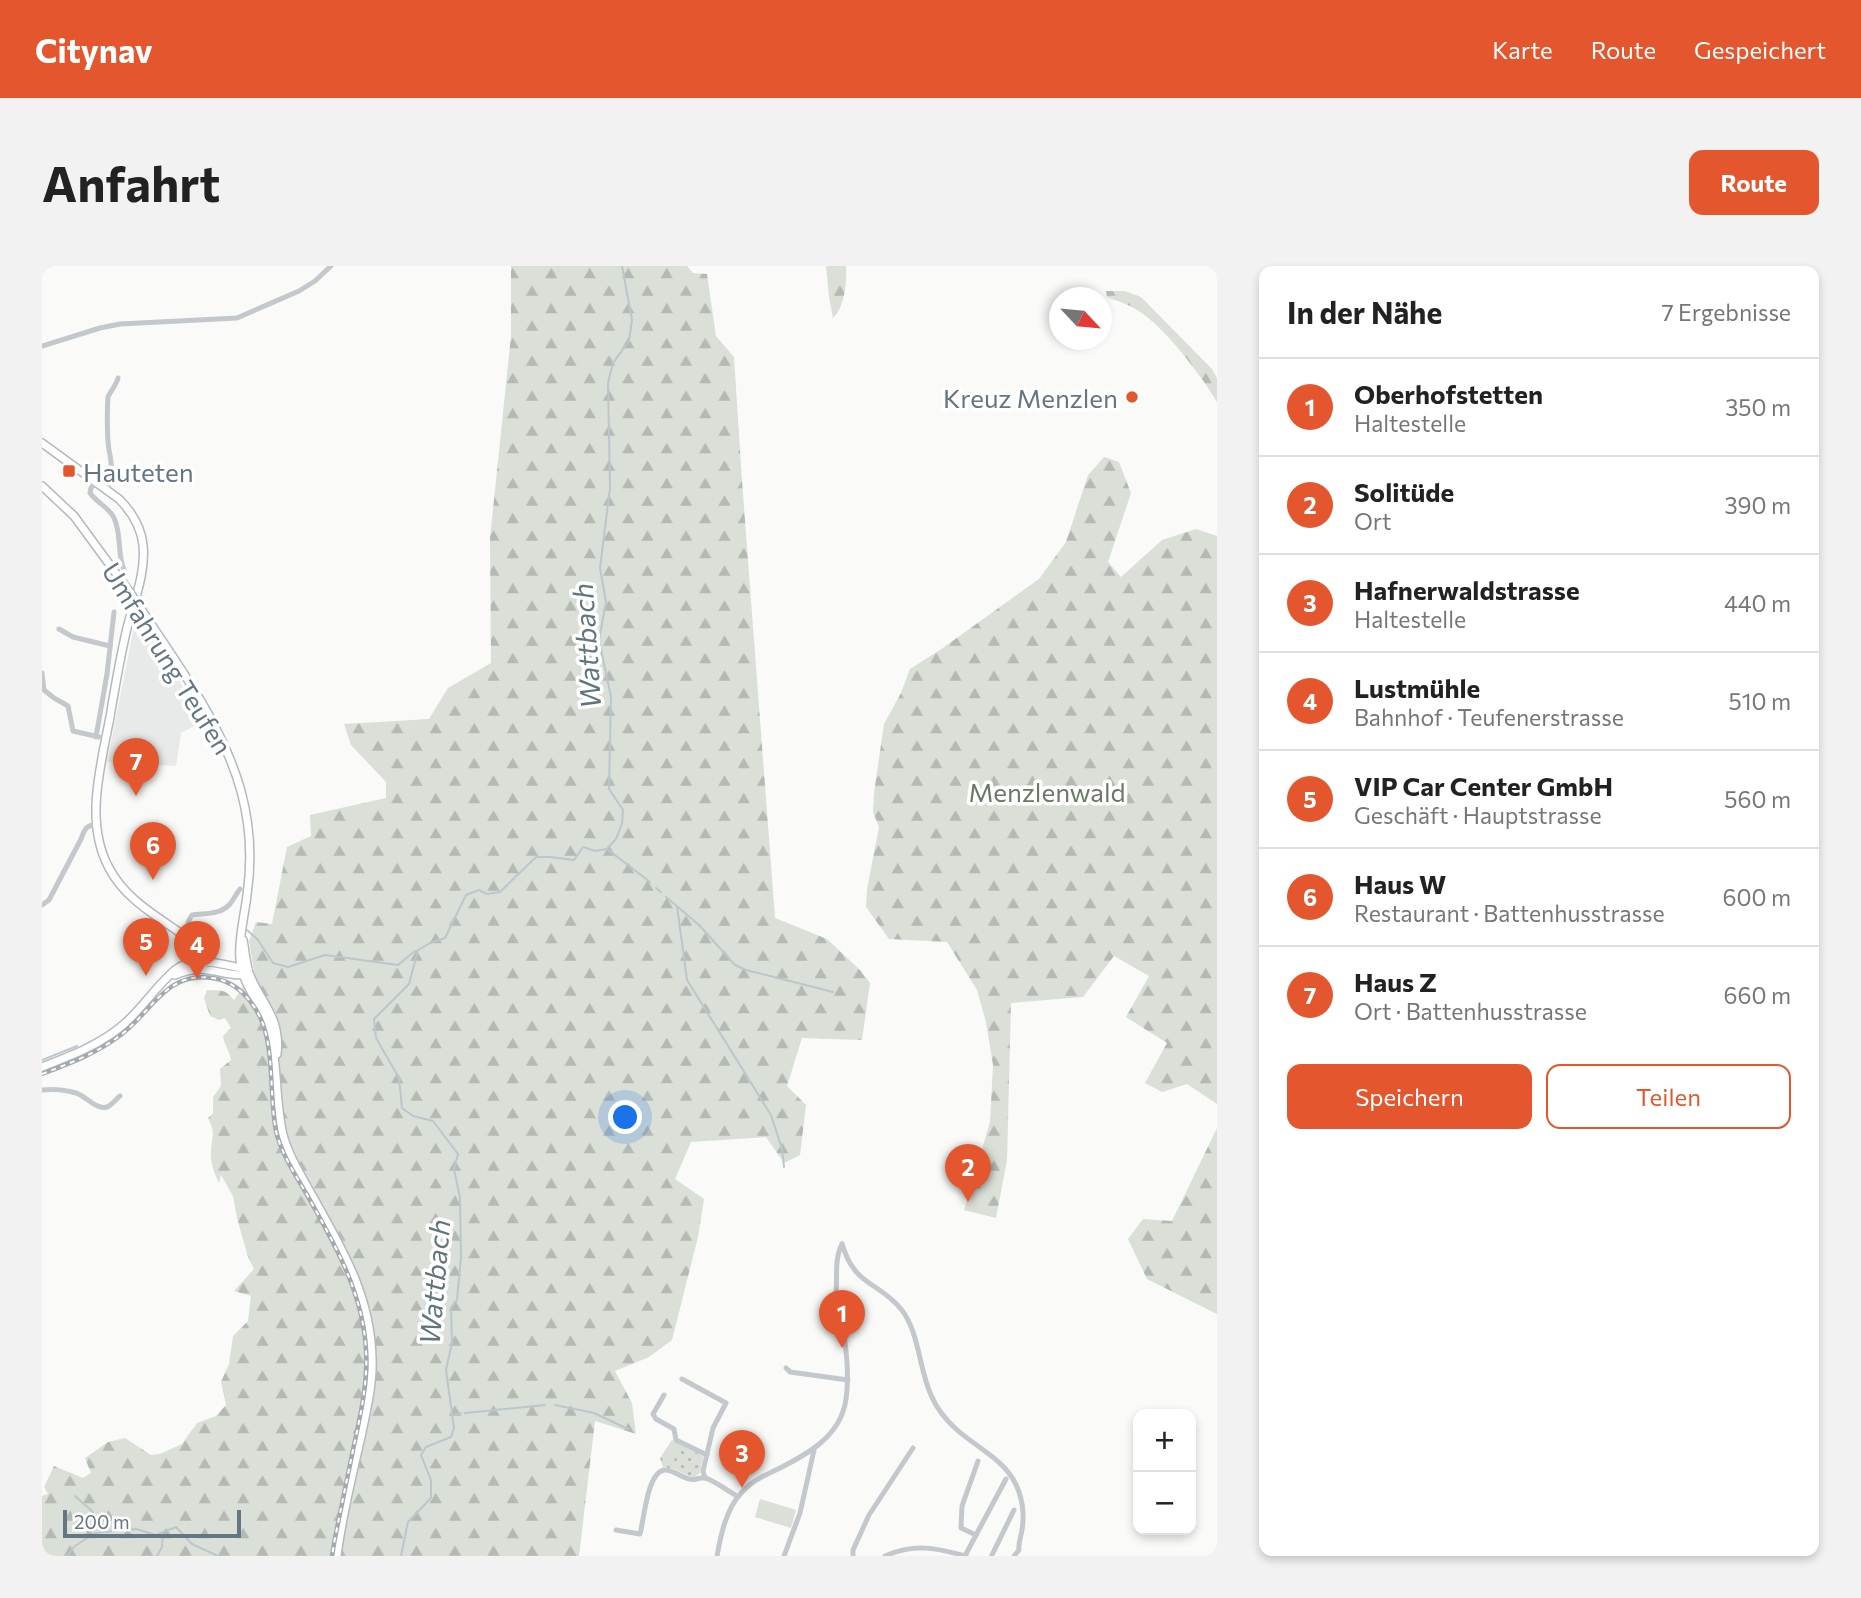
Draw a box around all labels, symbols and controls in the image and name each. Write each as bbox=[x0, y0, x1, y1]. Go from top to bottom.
text: Citynav bbox=[35, 29, 153, 70]
text: Karte bbox=[1492, 35, 1553, 64]
text: Route bbox=[1591, 35, 1656, 64]
text: Gespeichert bbox=[1694, 35, 1826, 64]
button: Route bbox=[1689, 150, 1819, 215]
text: Anfahrt bbox=[42, 152, 220, 212]
north arrow bbox=[1049, 287, 1112, 350]
text: In der Nähe bbox=[1287, 293, 1442, 330]
text: 7 Ergebnisse bbox=[1662, 298, 1791, 326]
text: Oberhofstetten bbox=[1354, 378, 1543, 409]
place label: Kreuz Menzlen bbox=[943, 382, 1118, 413]
marker: Kreuz Menzlen bbox=[1124, 389, 1140, 405]
text: 1 bbox=[1305, 393, 1315, 421]
text: 350 m bbox=[1725, 393, 1791, 421]
text: Haltestelle bbox=[1354, 409, 1466, 437]
place label: Hauteten bbox=[83, 456, 194, 487]
marker: Hauteten bbox=[61, 463, 77, 479]
text: Solitüde bbox=[1354, 476, 1454, 507]
text: 2 bbox=[1303, 491, 1317, 519]
text: 390 m bbox=[1724, 491, 1791, 519]
text: Ort bbox=[1354, 507, 1391, 535]
street label: Umfahrung Teufen bbox=[97, 556, 239, 760]
text: Hafnerwaldstrasse bbox=[1354, 574, 1580, 605]
water label: Wattbach bbox=[565, 582, 607, 710]
text: 3 bbox=[1303, 589, 1317, 617]
text: 440 m bbox=[1724, 589, 1791, 617]
text: Haltestelle bbox=[1354, 605, 1466, 633]
text: Lustmühle bbox=[1354, 672, 1480, 703]
text: 4 bbox=[1303, 687, 1317, 715]
text: 510 m bbox=[1728, 687, 1791, 715]
text: Bahnhof · Teufenerstrasse bbox=[1354, 703, 1624, 731]
pin: 7 bbox=[113, 738, 159, 796]
text: VIP Car Center GmbH bbox=[1354, 770, 1613, 801]
park label: Menzlenwald bbox=[968, 776, 1126, 807]
text: 5 bbox=[1303, 785, 1317, 813]
text: 560 m bbox=[1724, 785, 1791, 813]
text: Geschäft · Hauptstrasse bbox=[1354, 801, 1602, 829]
pin: 6 bbox=[130, 822, 176, 880]
text: Haus W bbox=[1354, 868, 1446, 899]
text: 6 bbox=[1303, 883, 1317, 911]
text: 600 m bbox=[1723, 883, 1791, 911]
text: Restaurant · Battenhusstrasse bbox=[1354, 899, 1665, 927]
pin: 5 bbox=[123, 918, 169, 976]
pin: 4 bbox=[174, 921, 220, 979]
text: Haus Z bbox=[1354, 966, 1437, 997]
text: 7 bbox=[1304, 981, 1316, 1009]
text: 660 m bbox=[1724, 981, 1791, 1009]
text: Ort · Battenhusstrasse bbox=[1354, 997, 1587, 1025]
button: Speichern bbox=[1287, 1064, 1532, 1129]
button: Teilen bbox=[1546, 1064, 1791, 1129]
your location bbox=[608, 1100, 642, 1134]
pin: 2 bbox=[945, 1144, 991, 1202]
water label: Wattbach bbox=[412, 1218, 456, 1346]
pin: 1 bbox=[819, 1290, 865, 1348]
map controls bbox=[1133, 1409, 1196, 1535]
button: + bbox=[1133, 1409, 1196, 1472]
pin: 3 bbox=[719, 1430, 765, 1488]
button: − bbox=[1133, 1472, 1196, 1535]
scale bar bbox=[63, 1507, 242, 1539]
text: 200 m bbox=[74, 1510, 130, 1533]

